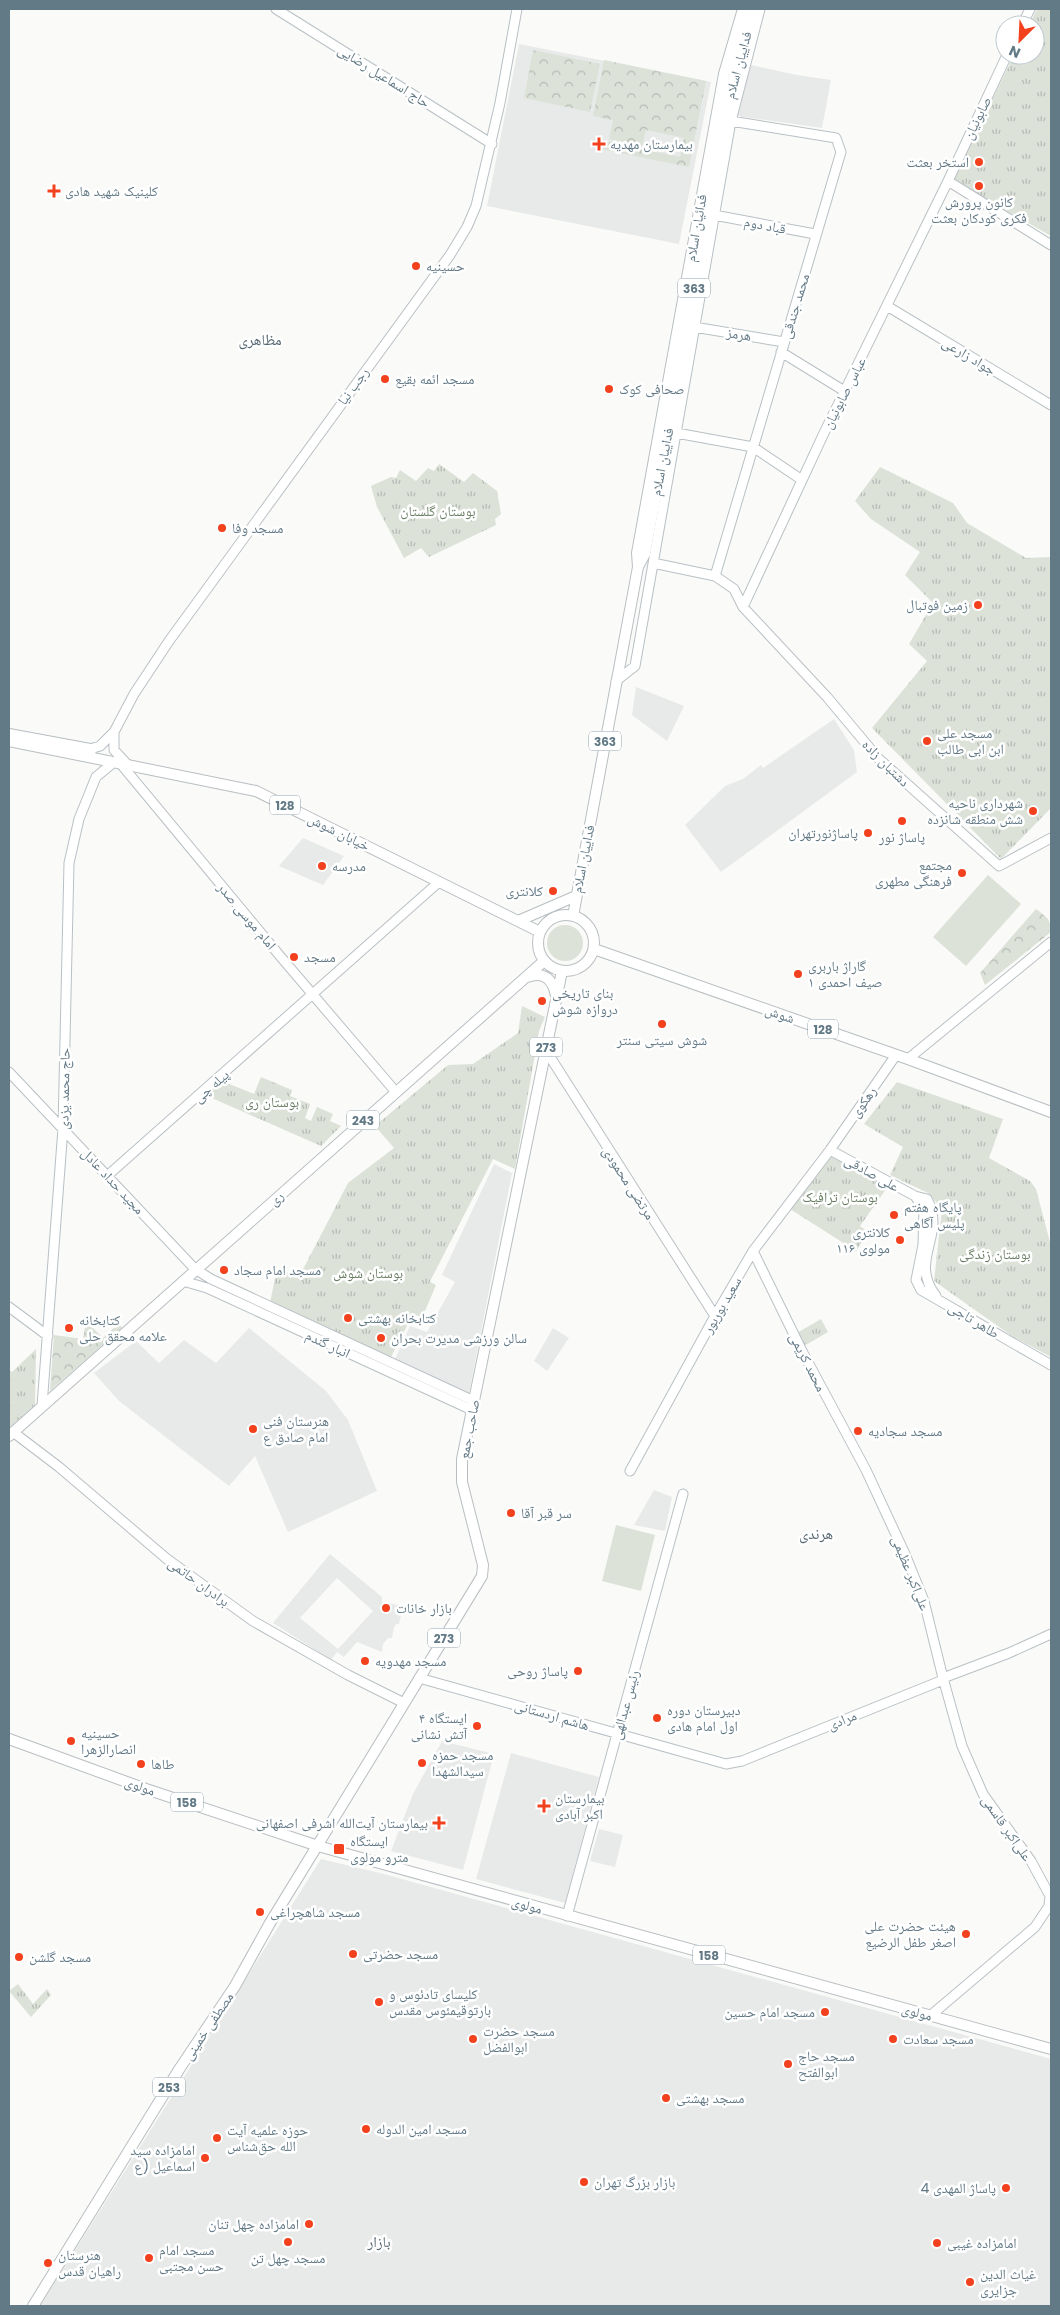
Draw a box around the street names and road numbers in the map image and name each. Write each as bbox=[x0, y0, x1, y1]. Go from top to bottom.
street label: فداییان اسلام bbox=[719, 29, 757, 101]
street label: حاج اسماعیل رضایی bbox=[334, 40, 434, 112]
street label: صابونیان bbox=[958, 93, 996, 143]
street label: فدائیان اسلام bbox=[680, 193, 712, 263]
street label: قباد دوم bbox=[742, 211, 788, 239]
street label: محمد جندقی bbox=[776, 271, 814, 341]
road number: 363 bbox=[678, 278, 710, 298]
street label: هرمز bbox=[724, 322, 753, 346]
street label: جواد زارعی bbox=[938, 332, 1000, 380]
street label: عباس صابونیان bbox=[817, 354, 871, 432]
street label: رجب نیا bbox=[333, 363, 373, 409]
street label: فداییان اسلام bbox=[646, 426, 678, 498]
road number: 363 bbox=[589, 731, 621, 750]
street label: دشتبان زاده bbox=[858, 735, 914, 791]
road number: 128 bbox=[270, 796, 300, 814]
street label: خیابان شوش bbox=[305, 808, 373, 856]
street label: فداییان اسلام bbox=[567, 823, 599, 895]
street label: امام موسی صدر bbox=[212, 877, 281, 954]
street label: شوش bbox=[763, 1000, 797, 1028]
road number: 128 bbox=[808, 1020, 838, 1038]
road number: 273 bbox=[530, 1038, 562, 1056]
street label: حاج محمد یزدی bbox=[53, 1048, 75, 1130]
street label: پیله چی bbox=[189, 1065, 234, 1107]
street label: رهکوی bbox=[845, 1082, 881, 1122]
road number: 243 bbox=[347, 1110, 379, 1130]
street label: مرتضی محمودی bbox=[598, 1142, 660, 1224]
street label: مجید حداد عادل bbox=[77, 1143, 149, 1219]
street label: علی صادقی bbox=[841, 1150, 903, 1196]
street label: ری bbox=[264, 1186, 288, 1210]
street label: سعید بوربور bbox=[697, 1273, 746, 1338]
street label: طاهر تاجی bbox=[945, 1297, 1003, 1343]
street label: انبار گندم bbox=[302, 1325, 354, 1363]
street label: محمد کریمی bbox=[785, 1329, 831, 1395]
street label: صاحب جمع bbox=[453, 1398, 485, 1460]
street label: علی‌اکبر عظیمی bbox=[887, 1533, 935, 1613]
street label: برادران حاتمی bbox=[164, 1553, 234, 1611]
road number: 273 bbox=[428, 1629, 460, 1648]
street label: رئیس عبدالهی bbox=[606, 1668, 644, 1742]
street label: هاشم اردستانی bbox=[512, 1695, 592, 1735]
street label: مرادی bbox=[824, 1705, 860, 1735]
street label: مولوی bbox=[122, 1771, 158, 1801]
street label: علی‌اکبر قاسمی bbox=[977, 1791, 1037, 1865]
road number: 158 bbox=[171, 1792, 203, 1811]
street label: مولوی bbox=[509, 1891, 545, 1919]
road number: 158 bbox=[693, 1946, 725, 1964]
street label: مصطفی خمینی bbox=[178, 1988, 238, 2064]
street label: مولوی bbox=[899, 1998, 935, 2026]
road number: 253 bbox=[153, 2078, 185, 2096]

